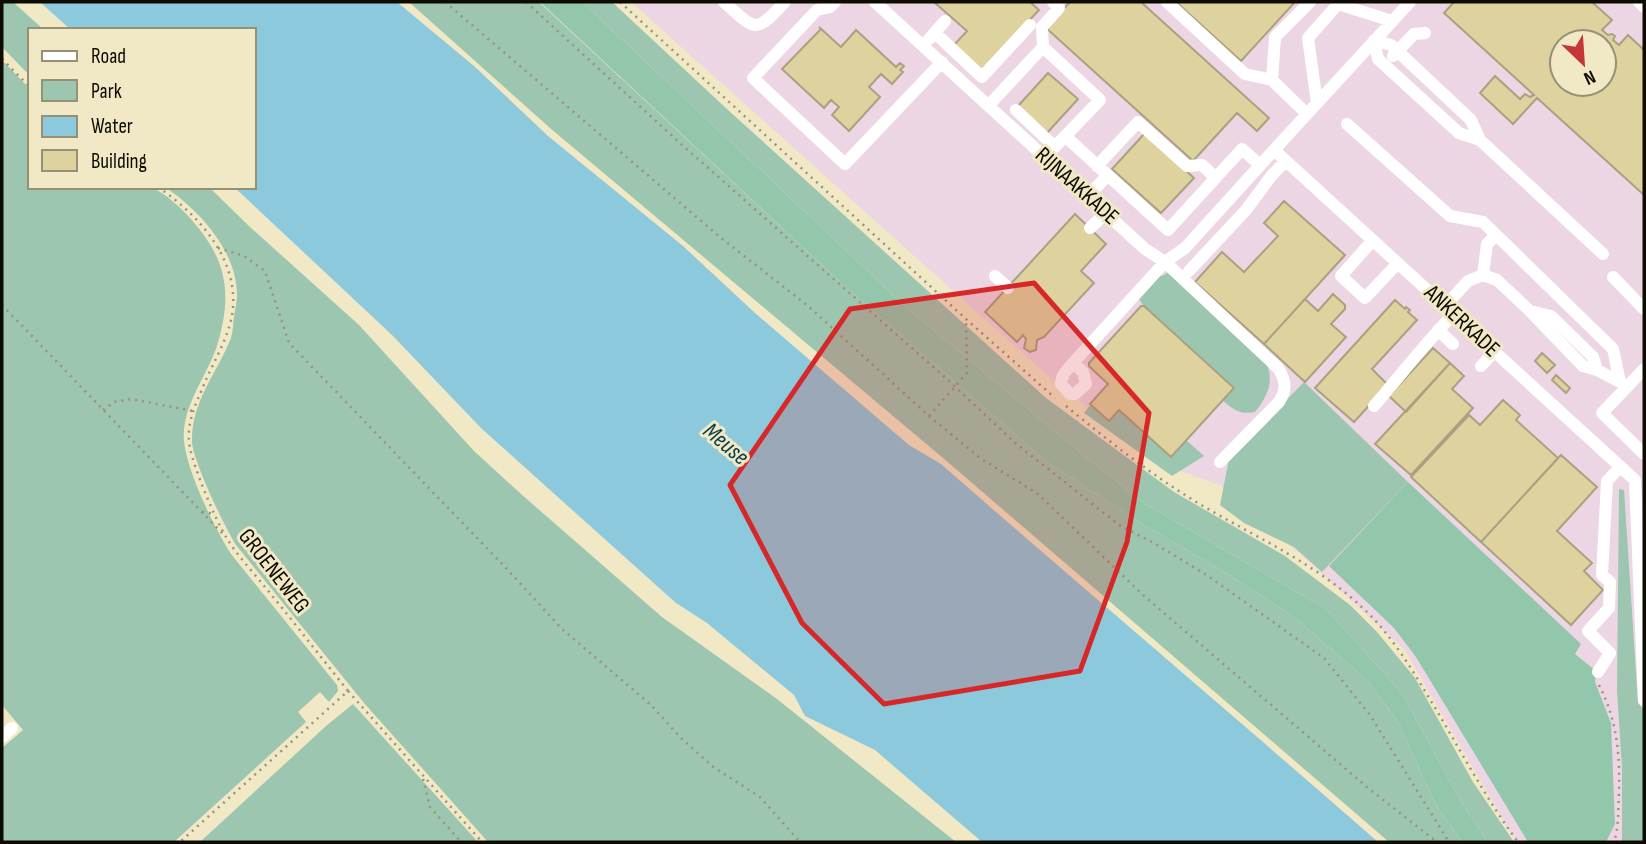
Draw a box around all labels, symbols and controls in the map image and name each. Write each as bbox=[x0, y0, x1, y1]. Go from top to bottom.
legend bbox=[28, 28, 256, 189]
north arrow bbox=[1548, 28, 1618, 98]
text: Road bbox=[91, 44, 126, 69]
text: N bbox=[1580, 64, 1599, 90]
text: Park bbox=[91, 79, 122, 104]
text: Water bbox=[91, 114, 133, 139]
street label: RIJNAAKKADE bbox=[1029, 141, 1125, 231]
text: Building bbox=[91, 149, 147, 174]
street label: ANKERKADE bbox=[1418, 278, 1506, 363]
water label: Meuse bbox=[697, 417, 755, 471]
street label: GROENEWEG bbox=[232, 523, 316, 619]

